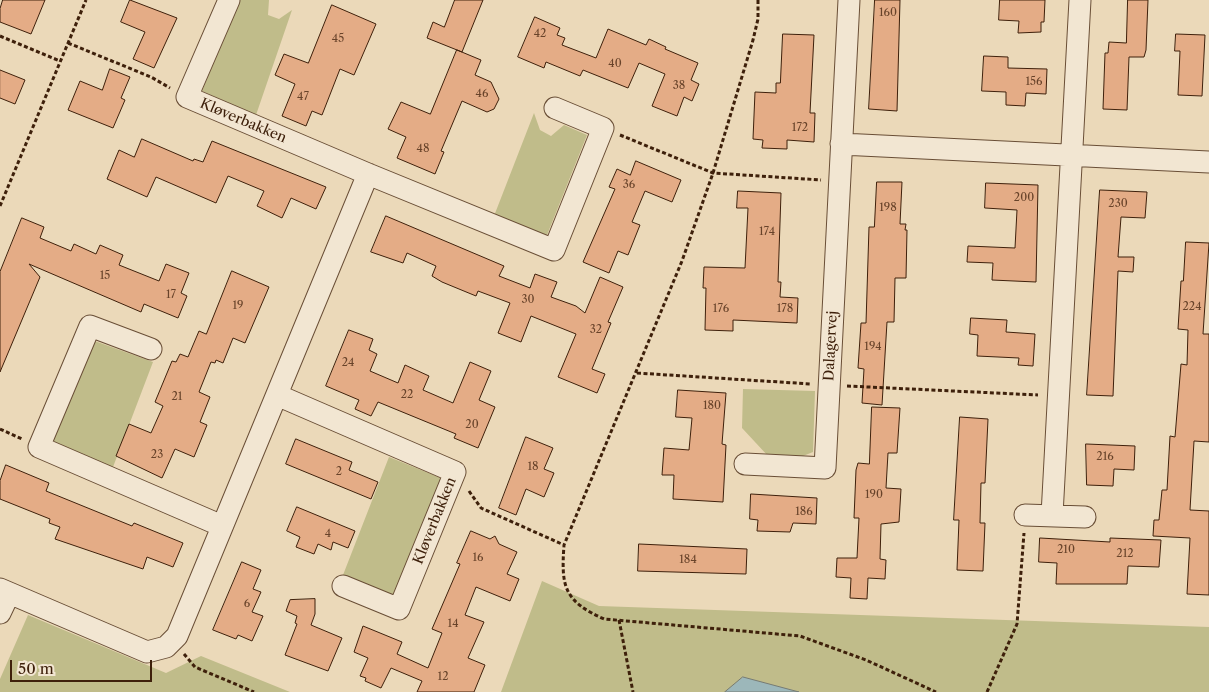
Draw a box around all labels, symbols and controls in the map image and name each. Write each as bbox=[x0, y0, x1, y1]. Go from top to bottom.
house number: 160 bbox=[879, 6, 897, 20]
house number: 42 bbox=[534, 27, 546, 41]
house number: 45 bbox=[332, 32, 344, 46]
house number: 40 bbox=[608, 57, 622, 71]
house number: 156 bbox=[1025, 75, 1043, 89]
house number: 38 bbox=[673, 79, 685, 93]
house number: 46 bbox=[476, 87, 488, 101]
house number: 47 bbox=[297, 90, 309, 104]
street label: Kløverbakken bbox=[197, 95, 289, 147]
house number: 172 bbox=[792, 121, 808, 135]
house number: 48 bbox=[417, 142, 429, 156]
house number: 36 bbox=[623, 178, 635, 192]
house number: 200 bbox=[1014, 191, 1034, 205]
house number: 230 bbox=[1108, 197, 1128, 211]
house number: 198 bbox=[879, 201, 897, 215]
house number: 174 bbox=[759, 225, 775, 239]
house number: 15 bbox=[100, 269, 110, 283]
house number: 17 bbox=[166, 288, 176, 302]
house number: 30 bbox=[521, 293, 535, 307]
house number: 19 bbox=[232, 299, 244, 313]
house number: 224 bbox=[1182, 300, 1202, 314]
house number: 176 bbox=[713, 302, 729, 316]
house number: 178 bbox=[777, 302, 793, 316]
street label: Dalagervej bbox=[821, 310, 841, 382]
house number: 32 bbox=[590, 323, 602, 337]
house number: 194 bbox=[864, 340, 882, 354]
house number: 24 bbox=[342, 356, 354, 370]
house number: 22 bbox=[401, 388, 413, 402]
house number: 21 bbox=[172, 390, 182, 404]
house number: 180 bbox=[703, 399, 721, 413]
house number: 20 bbox=[465, 418, 479, 432]
house number: 23 bbox=[151, 448, 163, 462]
house number: 216 bbox=[1096, 450, 1114, 464]
house number: 18 bbox=[527, 460, 539, 474]
house number: 2 bbox=[336, 465, 342, 479]
street label: Kløverbakken bbox=[410, 475, 460, 567]
house number: 190 bbox=[865, 488, 883, 502]
house number: 186 bbox=[795, 505, 813, 519]
house number: 4 bbox=[325, 527, 331, 541]
house number: 210 bbox=[1057, 543, 1075, 557]
house number: 212 bbox=[1116, 547, 1134, 561]
house number: 16 bbox=[472, 551, 484, 565]
house number: 184 bbox=[679, 553, 697, 567]
house number: 6 bbox=[244, 597, 250, 611]
house number: 14 bbox=[448, 617, 458, 631]
scale bar bbox=[12, 650, 155, 682]
text: 50 m bbox=[18, 659, 54, 678]
house number: 12 bbox=[438, 670, 448, 684]

